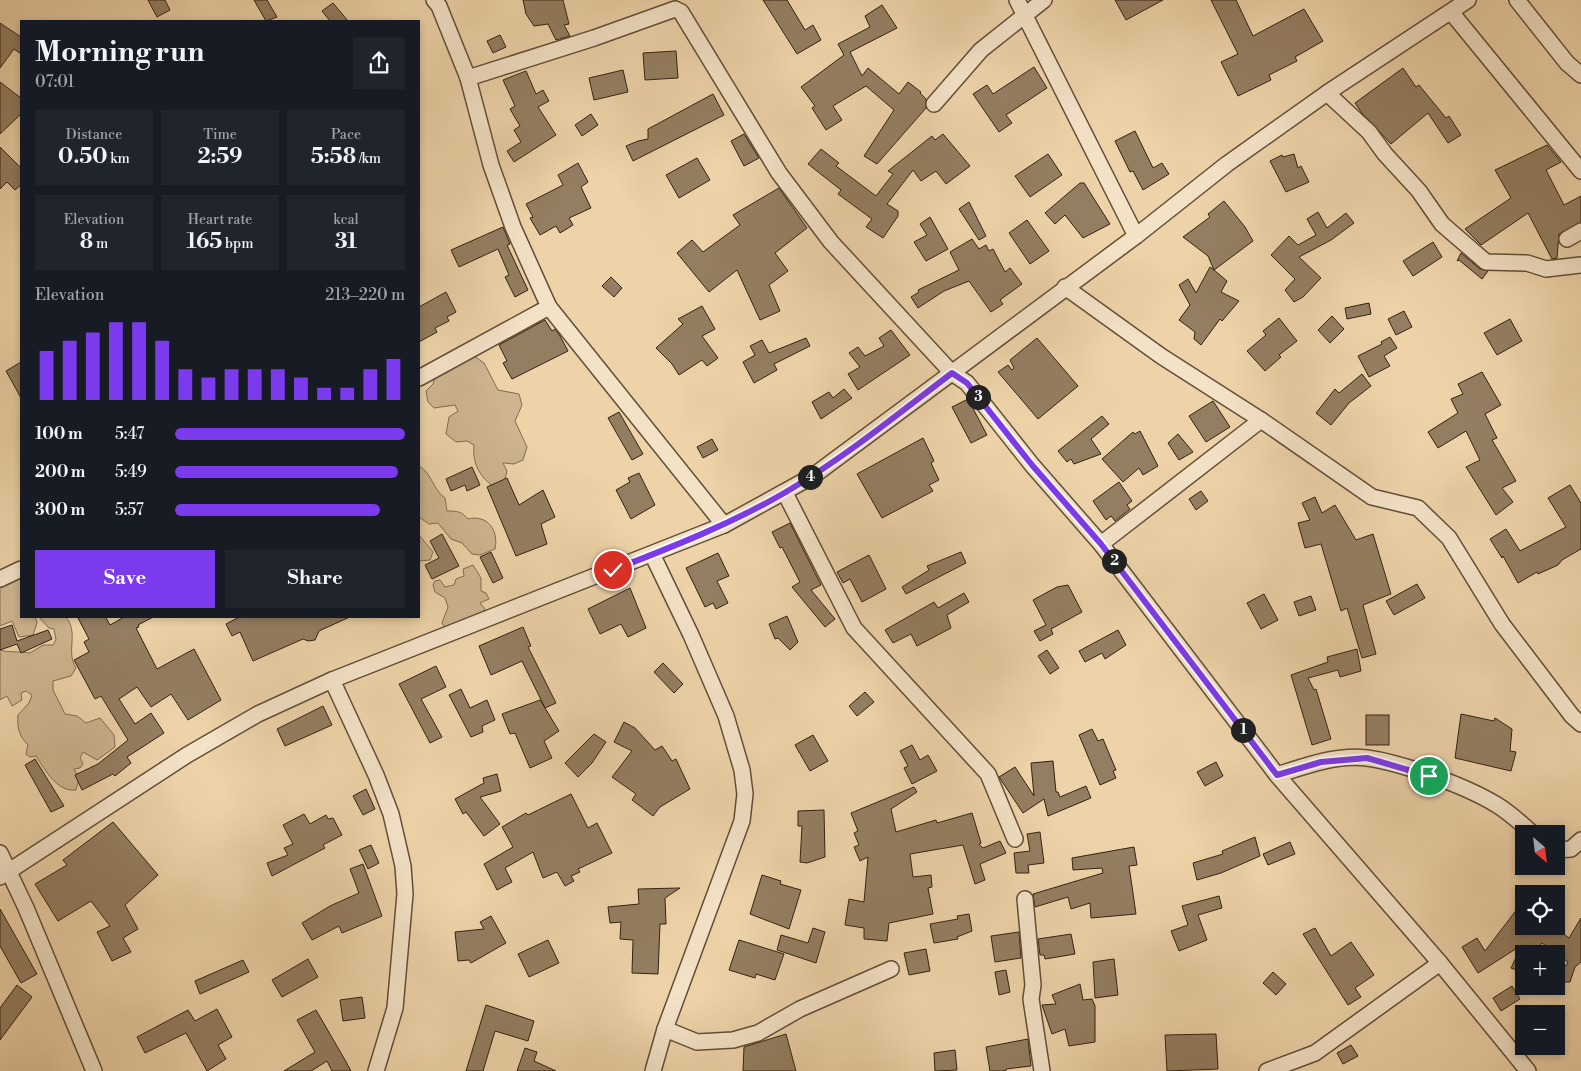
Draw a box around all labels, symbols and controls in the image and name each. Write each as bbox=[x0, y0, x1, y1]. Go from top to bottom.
text: Morning run bbox=[35, 35, 204, 70]
button: share bbox=[353, 37, 405, 89]
text: 07:01 bbox=[35, 72, 74, 92]
text: Distance bbox=[66, 126, 122, 144]
text: Time bbox=[203, 126, 237, 144]
text: Pace bbox=[331, 126, 361, 144]
text: 0.50 bbox=[58, 144, 107, 170]
text: 2:59 bbox=[197, 144, 243, 170]
text: 5:58 bbox=[311, 144, 356, 170]
text: km bbox=[107, 150, 130, 168]
text: /km bbox=[356, 150, 381, 168]
text: Elevation bbox=[64, 211, 124, 229]
text: Heart rate bbox=[188, 211, 252, 229]
text: kcal bbox=[333, 211, 359, 229]
text: 8 bbox=[80, 229, 93, 255]
text: 165 bbox=[187, 229, 222, 255]
text: 31 bbox=[335, 229, 357, 255]
text: m bbox=[93, 235, 108, 253]
text: bpm bbox=[222, 235, 253, 253]
text: Elevation bbox=[35, 285, 104, 305]
text: 213–220 m bbox=[325, 285, 405, 305]
pin: 3 bbox=[966, 384, 990, 410]
text: 3 bbox=[974, 388, 983, 406]
text: 100 m bbox=[35, 424, 83, 444]
text: 5:47 bbox=[115, 424, 144, 444]
text: 200 m bbox=[35, 462, 85, 482]
text: 5:49 bbox=[115, 462, 147, 482]
pin: 4 bbox=[798, 464, 822, 490]
text: 4 bbox=[806, 468, 815, 486]
text: 300 m bbox=[35, 500, 85, 520]
text: 5:57 bbox=[115, 500, 144, 520]
pin: 2 bbox=[1102, 548, 1126, 574]
pin bbox=[592, 549, 634, 591]
button: Save bbox=[35, 550, 215, 608]
button: Share bbox=[225, 550, 405, 608]
text: 2 bbox=[1110, 552, 1119, 570]
icon: check bbox=[599, 556, 627, 584]
pin: 1 bbox=[1230, 718, 1256, 742]
text: 1 bbox=[1240, 721, 1247, 739]
pin bbox=[1408, 755, 1450, 797]
icon: arrive bbox=[1415, 762, 1443, 790]
north arrow bbox=[1515, 825, 1565, 875]
map controls bbox=[1515, 825, 1565, 1055]
button: locate bbox=[1515, 885, 1565, 935]
button: + bbox=[1515, 945, 1565, 995]
button: − bbox=[1515, 1005, 1565, 1055]

